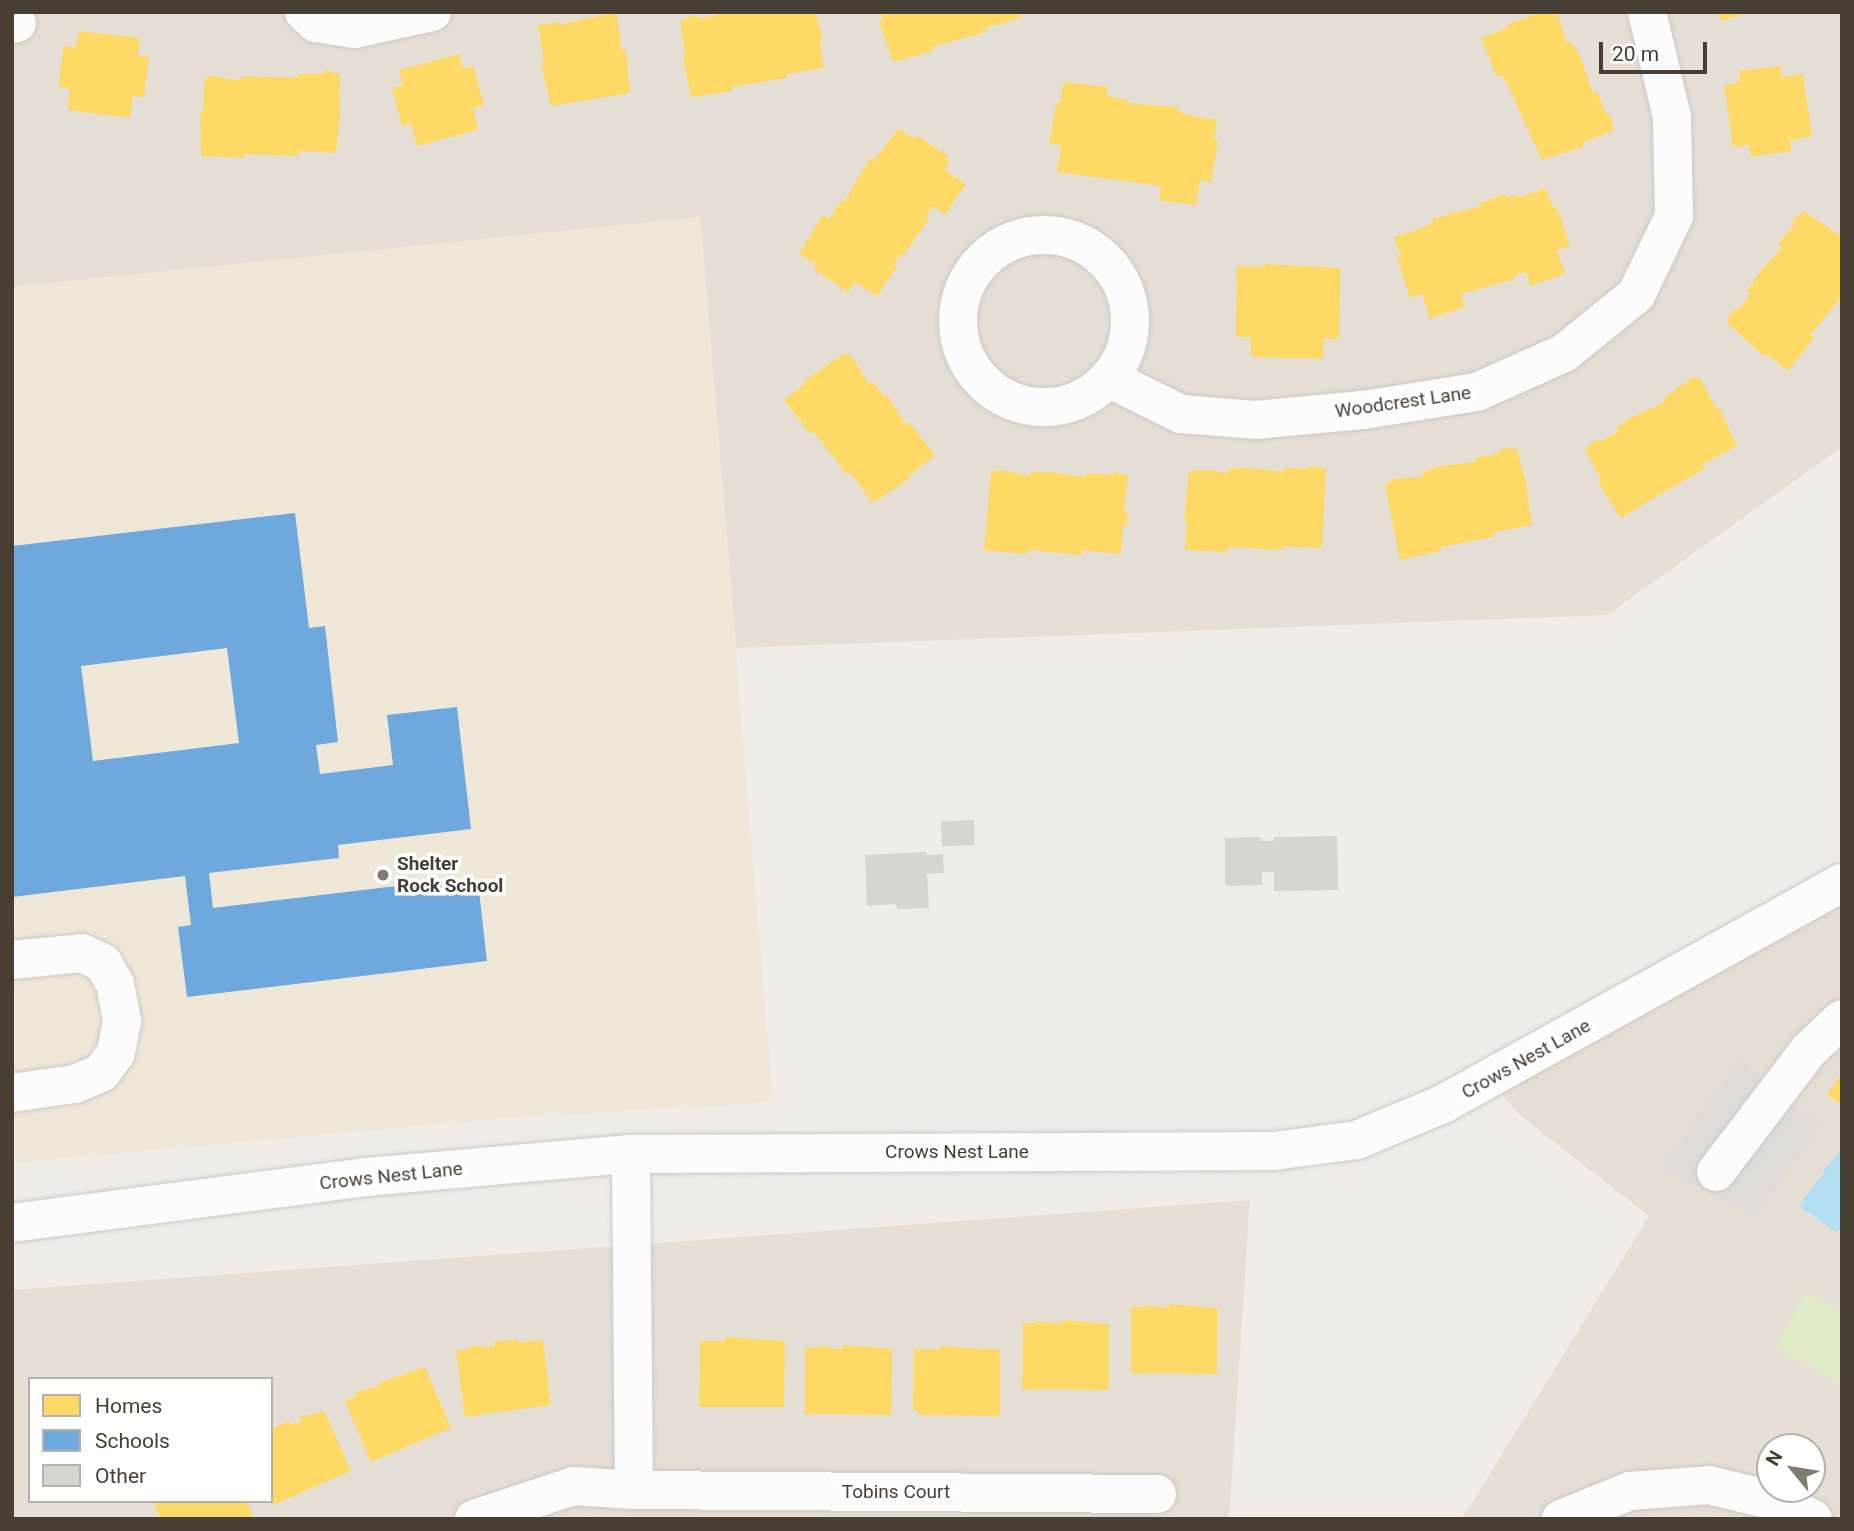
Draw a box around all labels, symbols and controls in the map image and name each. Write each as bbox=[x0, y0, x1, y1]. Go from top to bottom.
scale bar bbox=[1602, 28, 1710, 72]
text: 20 m bbox=[1612, 42, 1659, 66]
street label: Woodcrest Lane bbox=[1334, 381, 1472, 423]
place label: Shelter Rock School bbox=[397, 853, 503, 897]
marker: Shelter Rock School bbox=[375, 867, 391, 883]
street label: Crows Nest Lane bbox=[1458, 1014, 1594, 1104]
street label: Crows Nest Lane bbox=[885, 1141, 1029, 1163]
street label: Crows Nest Lane bbox=[318, 1157, 464, 1195]
legend bbox=[28, 1377, 273, 1503]
text: Homes bbox=[95, 1394, 162, 1418]
text: Schools bbox=[95, 1429, 170, 1453]
north arrow bbox=[1756, 1433, 1826, 1503]
text: N bbox=[1761, 1447, 1787, 1470]
text: Other bbox=[95, 1464, 146, 1488]
street label: Tobins Court bbox=[842, 1481, 950, 1503]

